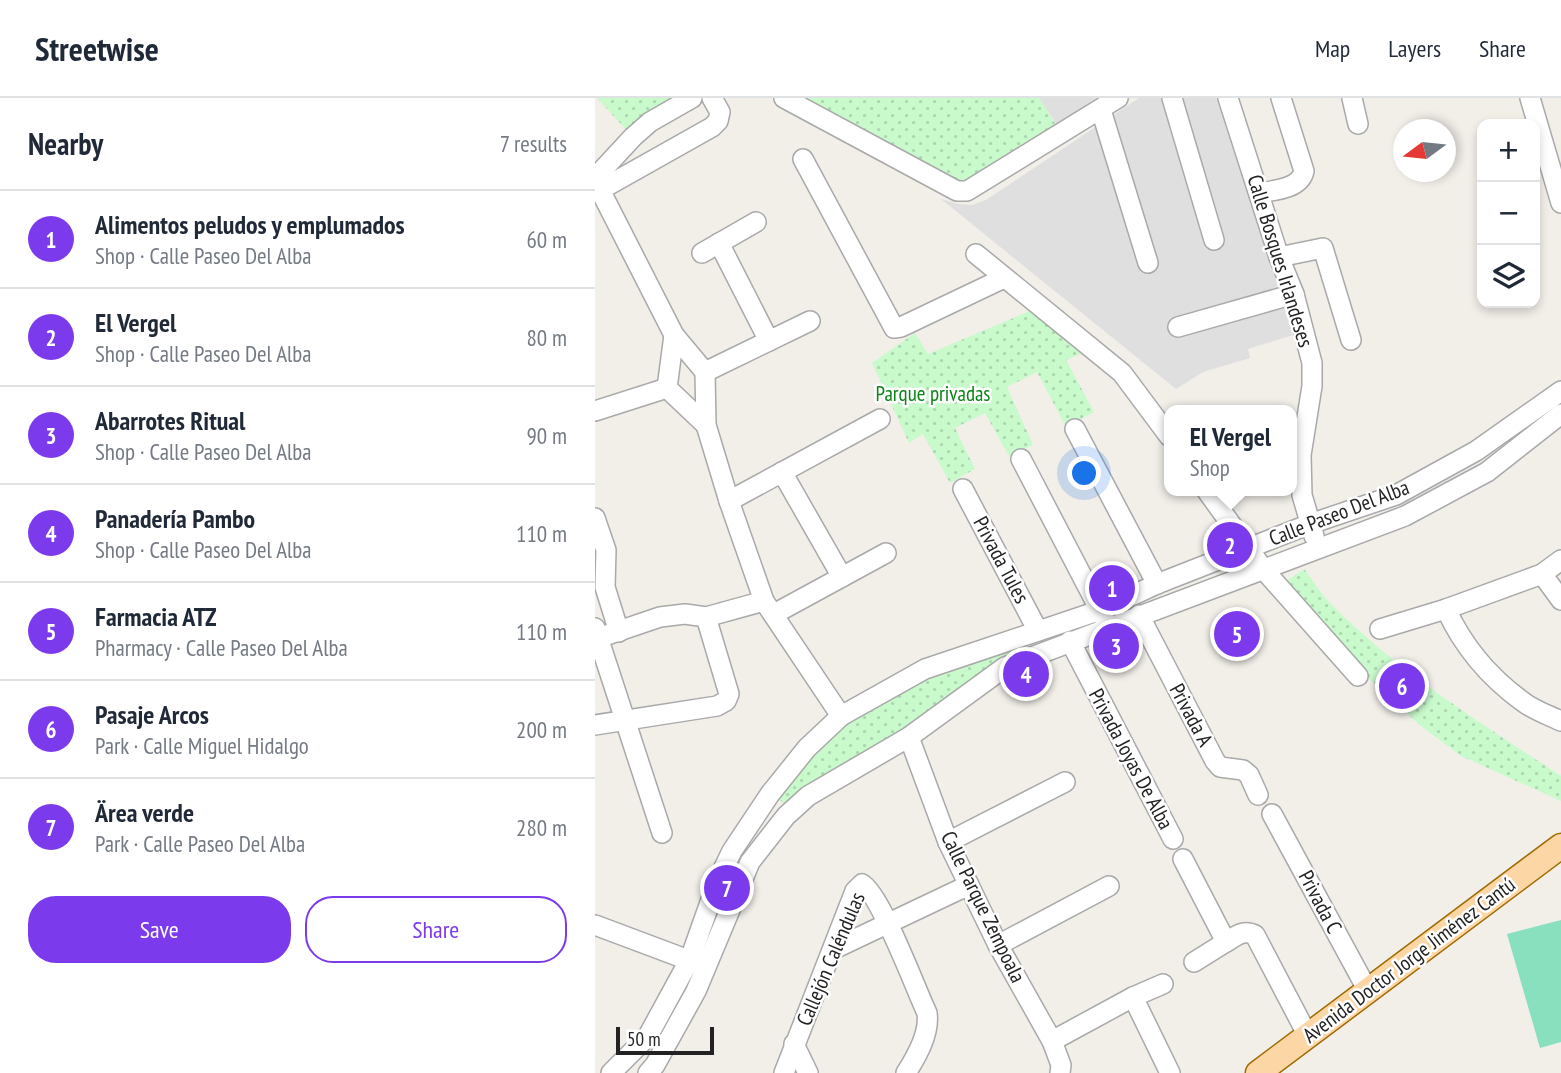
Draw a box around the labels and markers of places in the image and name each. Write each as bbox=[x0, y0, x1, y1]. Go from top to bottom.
pin: 2 bbox=[1207, 519, 1253, 571]
pin: 1 bbox=[1089, 562, 1135, 614]
pin: 5 bbox=[1214, 608, 1260, 660]
pin: 3 bbox=[1093, 620, 1139, 672]
pin: 4 bbox=[1003, 648, 1049, 700]
pin: 6 bbox=[1379, 660, 1425, 712]
pin: 7 bbox=[704, 862, 750, 914]

